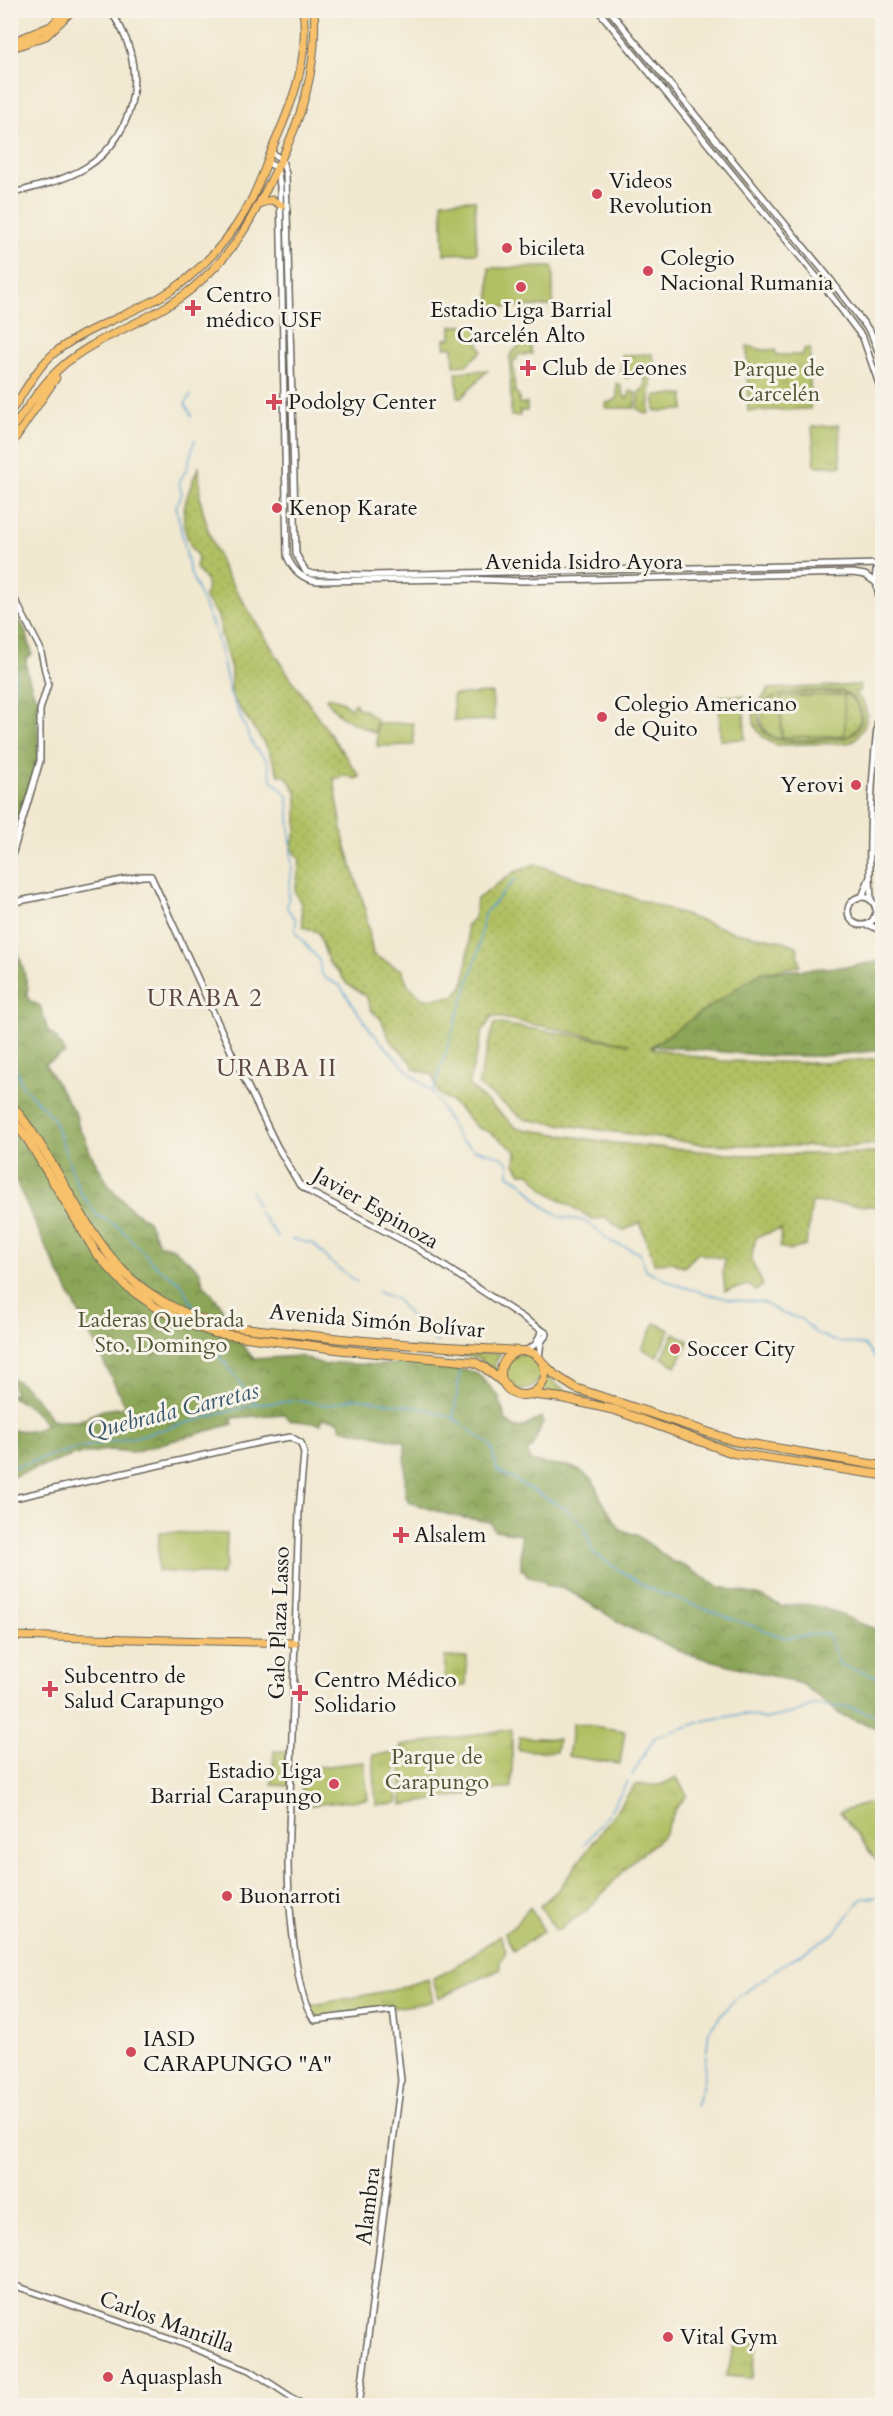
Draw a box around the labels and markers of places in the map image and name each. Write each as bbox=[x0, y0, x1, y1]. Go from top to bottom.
place label: Videos Revolution bbox=[609, 166, 713, 221]
marker: Videos Revolution bbox=[590, 187, 604, 201]
place label: bicileta bbox=[519, 233, 586, 263]
marker: bicileta bbox=[500, 241, 514, 255]
place label: Colegio Nacional Rumania bbox=[660, 243, 834, 298]
marker: Colegio Nacional Rumania bbox=[641, 264, 655, 278]
place label: Centro médico USF bbox=[206, 280, 322, 335]
marker: Estadio Liga Barrial Carcelén Alto bbox=[514, 280, 528, 294]
place label: Estadio Liga Barrial Carcelén Alto bbox=[430, 295, 612, 350]
marker: Centro médico USF bbox=[184, 299, 202, 317]
place label: Club de Leones bbox=[542, 353, 687, 383]
marker: Club de Leones bbox=[519, 359, 537, 377]
place label: Podolgy Center bbox=[288, 387, 437, 417]
marker: Podolgy Center bbox=[265, 393, 283, 411]
place label: Kenop Karate bbox=[289, 493, 418, 523]
marker: Kenop Karate bbox=[270, 501, 284, 515]
place label: Colegio Americano de Quito bbox=[614, 689, 797, 744]
marker: Colegio Americano de Quito bbox=[595, 710, 609, 724]
place label: Yerovi bbox=[780, 770, 844, 800]
marker: Yerovi bbox=[849, 778, 863, 792]
place label: Soccer City bbox=[687, 1334, 796, 1364]
marker: Soccer City bbox=[668, 1342, 682, 1356]
place label: Alsalem bbox=[414, 1520, 487, 1550]
marker: Alsalem bbox=[392, 1526, 410, 1544]
place label: Subcentro de Salud Carapungo bbox=[64, 1661, 224, 1716]
place label: Centro Médico Solidario bbox=[314, 1665, 457, 1720]
marker: Subcentro de Salud Carapungo bbox=[41, 1680, 59, 1698]
marker: Centro Médico Solidario bbox=[291, 1684, 309, 1702]
place label: Estadio Liga Barrial Carapungo bbox=[150, 1756, 322, 1811]
marker: Estadio Liga Barrial Carapungo bbox=[327, 1777, 341, 1791]
place label: Buonarroti bbox=[239, 1881, 341, 1911]
marker: Buonarroti bbox=[220, 1889, 234, 1903]
place label: IASD CARAPUNGO "A" bbox=[143, 2024, 332, 2079]
marker: IASD CARAPUNGO "A" bbox=[124, 2045, 138, 2059]
place label: Vital Gym bbox=[680, 2322, 778, 2352]
marker: Vital Gym bbox=[661, 2330, 675, 2344]
place label: Aquasplash bbox=[120, 2362, 223, 2392]
marker: Aquasplash bbox=[101, 2370, 115, 2384]

